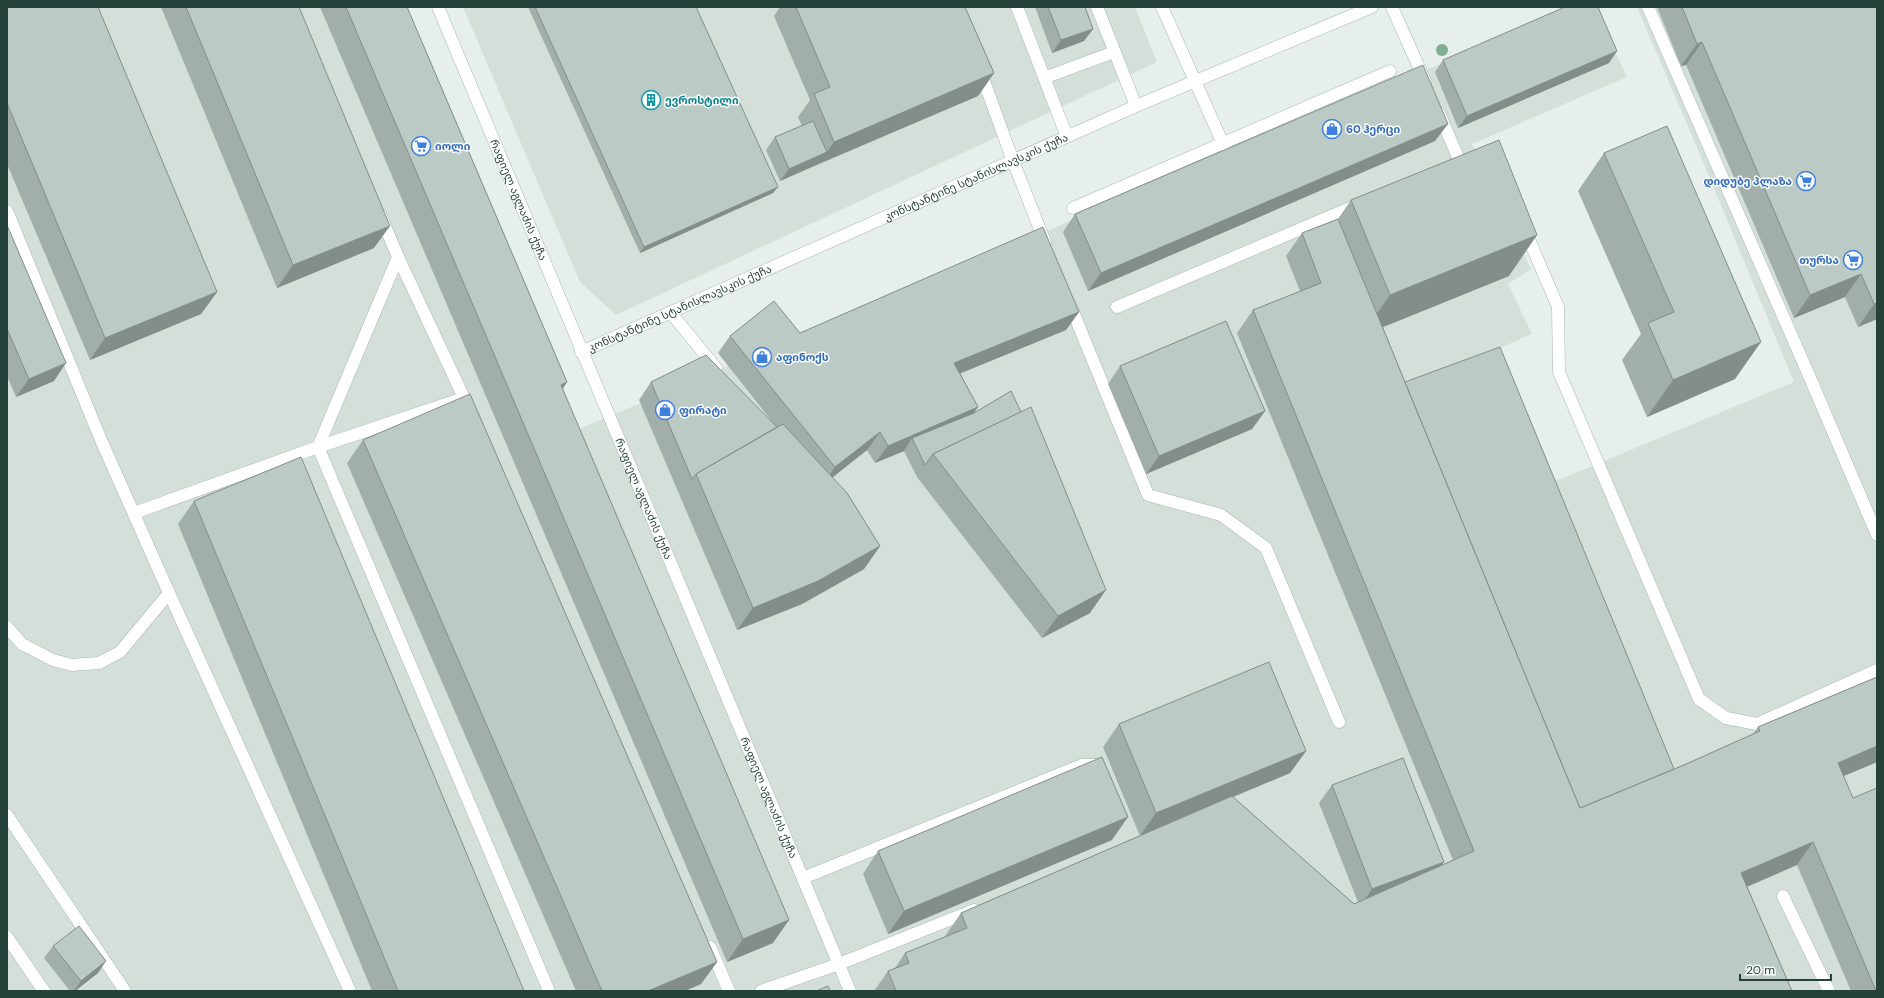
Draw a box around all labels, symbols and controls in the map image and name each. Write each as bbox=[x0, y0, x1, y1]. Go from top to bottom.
building icon: ევროსტილი bbox=[640, 89, 662, 111]
place label: ევროსტილი bbox=[665, 93, 739, 107]
shop icon: 60 ჰერცი bbox=[1321, 118, 1343, 140]
place label: 60 ჰერცი bbox=[1346, 122, 1400, 136]
street label: კონსტანტინე სტანისლავსკის ქუჩა bbox=[882, 130, 1070, 224]
supermarket icon: იოლი bbox=[410, 135, 432, 157]
street label: რაფიელ აგლაძის ქუჩა bbox=[487, 137, 550, 263]
place label: იოლი bbox=[435, 139, 471, 153]
supermarket icon: დიდუბე პლაზა bbox=[1795, 170, 1817, 192]
place label: დიდუბე პლაზა bbox=[1703, 174, 1792, 188]
supermarket icon: თურსა bbox=[1842, 249, 1864, 271]
place label: თურსა bbox=[1799, 253, 1839, 267]
street label: კონსტანტინე სტანისლავსკის ქუჩა bbox=[586, 261, 774, 355]
shop icon: აფინოქს bbox=[751, 346, 773, 368]
place label: აფინოქს bbox=[776, 350, 829, 364]
shop icon: ფირატი bbox=[654, 399, 676, 421]
place label: ფირატი bbox=[679, 403, 727, 417]
street label: რაფიელ აგლაძის ქუჩა bbox=[612, 436, 675, 561]
street label: რაფიელ აგლაძის ქუჩა bbox=[737, 735, 801, 860]
scale bar bbox=[1740, 956, 1831, 982]
text: 20 m bbox=[1746, 962, 1775, 978]

